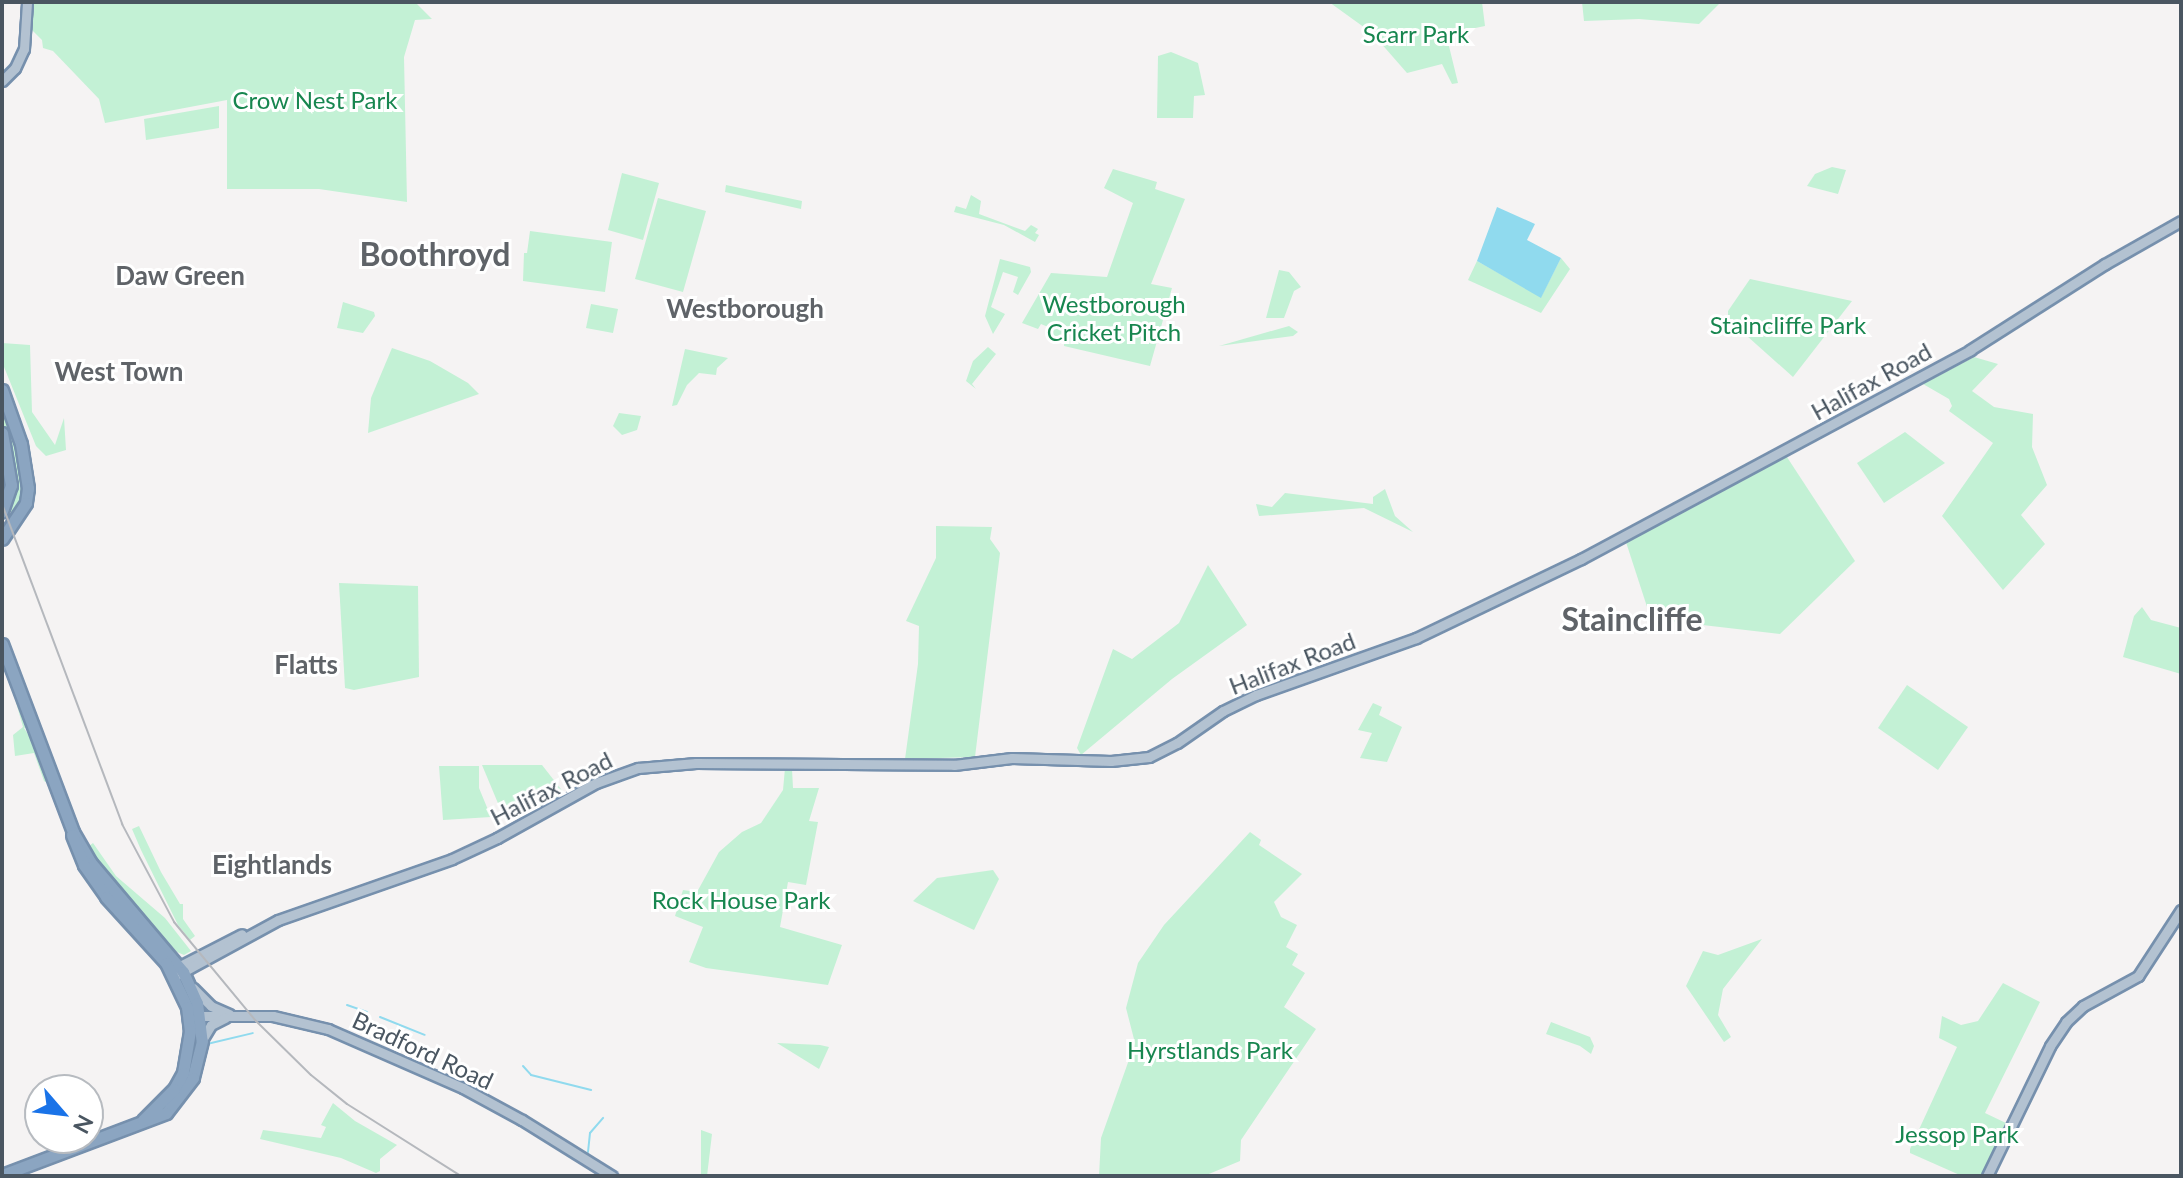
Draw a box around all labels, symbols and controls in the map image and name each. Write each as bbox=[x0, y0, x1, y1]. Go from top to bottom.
park label: Scarr Park bbox=[1363, 20, 1469, 48]
park label: Crow Nest Park bbox=[232, 86, 398, 114]
district label: Boothroyd bbox=[359, 235, 511, 273]
district label: Daw Green bbox=[115, 260, 245, 292]
park label: Westborough Cricket Pitch bbox=[1042, 290, 1186, 346]
district label: Westborough bbox=[666, 293, 824, 325]
park label: Staincliffe Park bbox=[1710, 311, 1866, 339]
street label: Halifax Road bbox=[1806, 336, 1936, 426]
district label: West Town bbox=[54, 356, 184, 388]
district label: Staincliffe bbox=[1561, 600, 1703, 638]
street label: Halifax Road bbox=[1225, 626, 1359, 700]
district label: Flatts bbox=[274, 649, 338, 681]
street label: Halifax Road bbox=[485, 745, 617, 831]
district label: Eightlands bbox=[212, 849, 332, 881]
park label: Rock House Park bbox=[652, 886, 830, 914]
street label: Bradford Road bbox=[348, 1005, 498, 1095]
park label: Hyrstlands Park bbox=[1127, 1036, 1293, 1064]
north arrow bbox=[24, 1074, 104, 1154]
text: N bbox=[68, 1111, 100, 1138]
park label: Jessop Park bbox=[1895, 1120, 2019, 1148]

